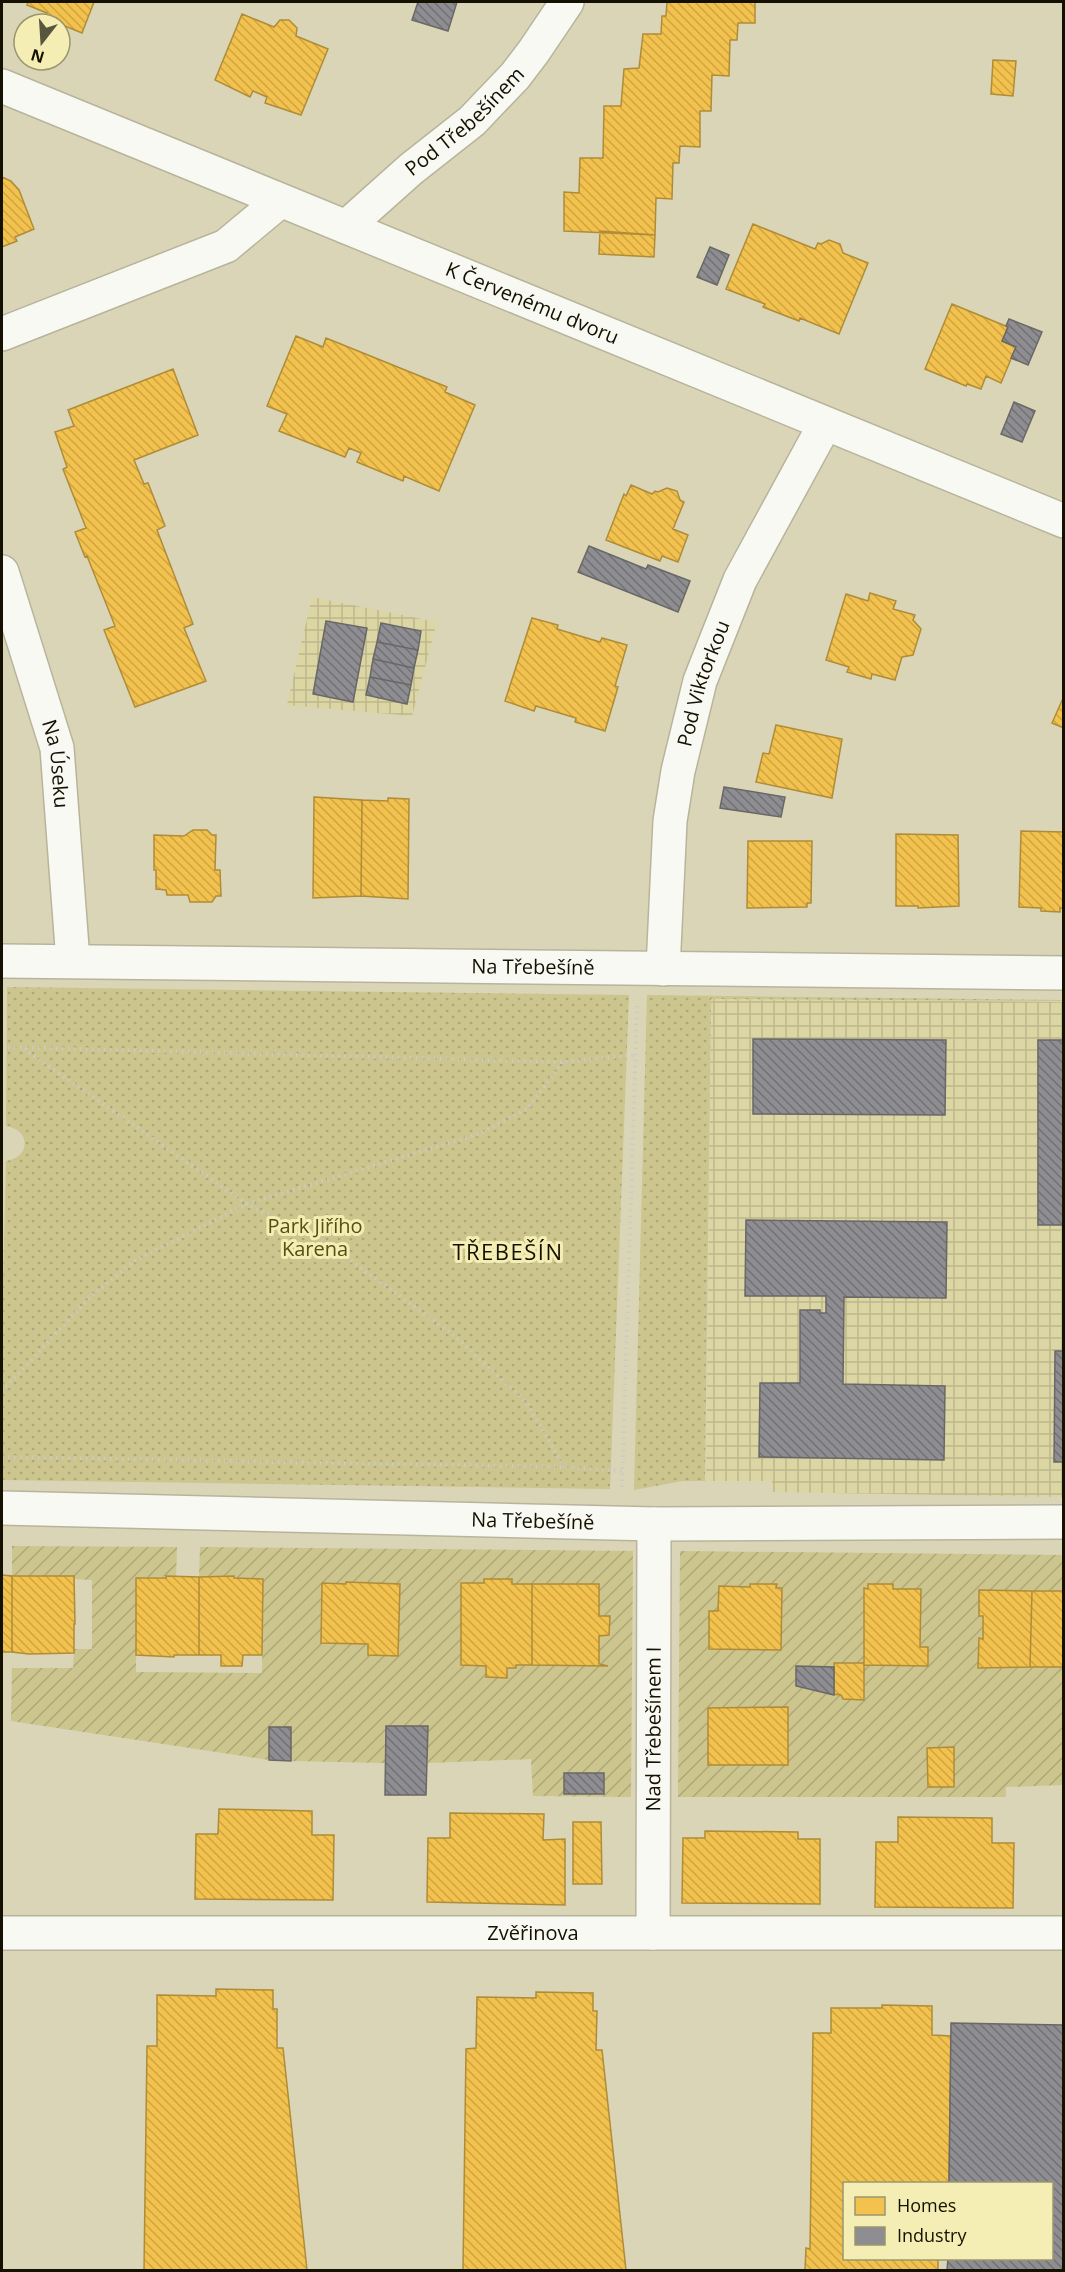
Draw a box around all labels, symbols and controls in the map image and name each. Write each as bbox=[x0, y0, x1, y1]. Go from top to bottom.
north arrow bbox=[12, 12, 72, 72]
text: N bbox=[28, 44, 47, 69]
street label: Pod Třebešínem bbox=[399, 61, 530, 182]
street label: K Červenému dvoru bbox=[442, 255, 623, 350]
street label: Pod Viktorkou bbox=[670, 616, 736, 749]
street label: Na Úseku bbox=[36, 716, 75, 809]
street label: Na Třebešíně bbox=[471, 952, 595, 981]
park label: Park Jiřího Karena bbox=[268, 1212, 362, 1262]
district label: TŘEBEŠÍN bbox=[452, 1236, 564, 1266]
street label: Na Třebešíně bbox=[471, 1506, 595, 1536]
street label: Nad Třebešínem I bbox=[639, 1646, 667, 1812]
street label: Zvěřinova bbox=[487, 1919, 579, 1946]
legend bbox=[843, 2182, 1053, 2260]
text: Homes bbox=[897, 2193, 956, 2217]
text: Industry bbox=[897, 2223, 967, 2247]

